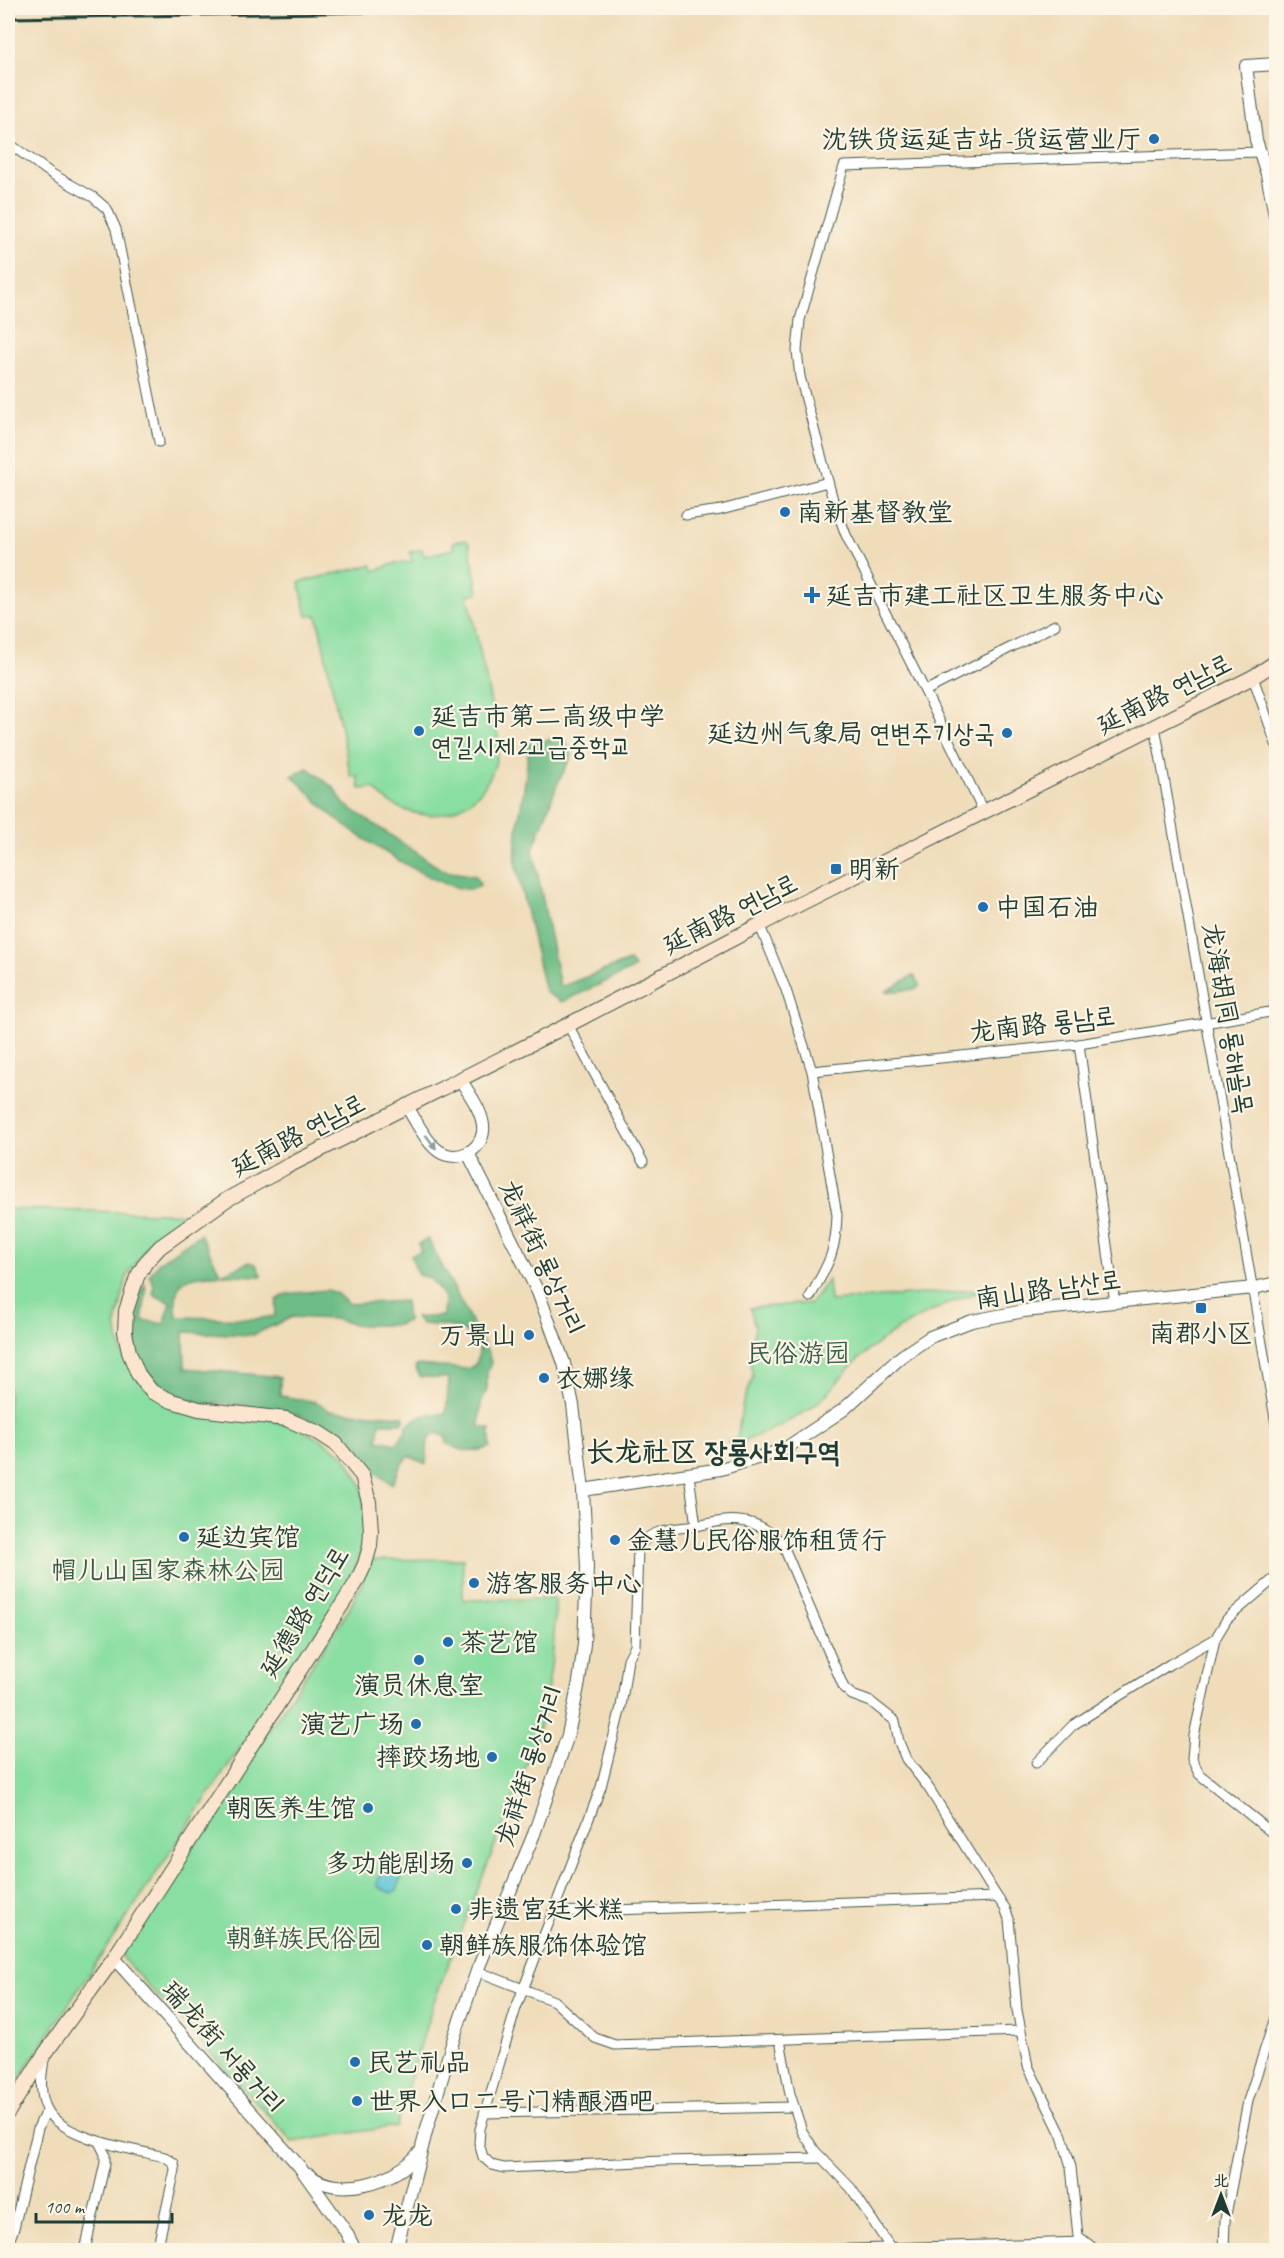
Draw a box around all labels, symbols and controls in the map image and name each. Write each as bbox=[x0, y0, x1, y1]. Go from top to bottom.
place label: 沈铁货运延吉站-货运营业厅 bbox=[822, 123, 1142, 156]
marker: 沈铁货运延吉站-货运营业厅 bbox=[1147, 132, 1161, 146]
place label: 南新基督教堂 bbox=[797, 496, 953, 529]
marker: 南新基督教堂 bbox=[778, 505, 792, 519]
place label: 延吉市建工社区卫生服务中心 bbox=[826, 579, 1164, 612]
marker: 延吉市建工社区卫生服务中心 bbox=[803, 586, 821, 604]
street label: 延南路 연남로 bbox=[1091, 646, 1237, 742]
place label: 延吉市第二高级中学 연길시제2고급중학교 bbox=[431, 700, 665, 763]
place label: 延边州气象局 연변주기상국 bbox=[707, 717, 995, 750]
marker: 延吉市第二高级中学 연길시제2고급중학교 bbox=[412, 724, 426, 738]
marker: 延边州气象局 연변주기상국 bbox=[1000, 726, 1014, 740]
place label: 明新 bbox=[848, 853, 900, 886]
marker: 明新 bbox=[829, 862, 843, 876]
street label: 延南路 연남로 bbox=[657, 866, 803, 962]
place label: 中国石油 bbox=[995, 891, 1099, 924]
marker: 中国石油 bbox=[976, 900, 990, 914]
street label: 龙海胡同 룡해골목 bbox=[1195, 920, 1261, 1116]
street label: 龙南路 룡남로 bbox=[967, 999, 1117, 1049]
street label: 延南路 연남로 bbox=[225, 1086, 371, 1184]
one-way arrow bbox=[424, 1134, 437, 1150]
street label: 龙祥街 룡상거리 bbox=[492, 1174, 592, 1340]
street label: 南山路 남산로 bbox=[973, 1262, 1123, 1316]
marker: 南郡小区 bbox=[1194, 1301, 1208, 1315]
place label: 南郡小区 bbox=[1149, 1317, 1253, 1350]
place label: 万景山 bbox=[439, 1319, 517, 1352]
marker: 万景山 bbox=[522, 1328, 536, 1342]
park label: 民俗游园 bbox=[746, 1337, 850, 1370]
place label: 衣娜缘 bbox=[556, 1362, 634, 1395]
marker: 衣娜缘 bbox=[537, 1371, 551, 1385]
district label: 长龙社区 장룡사회구역 bbox=[586, 1434, 840, 1469]
place label: 延边宾馆 bbox=[196, 1521, 300, 1554]
place label: 金慧儿民俗服饰租赁行 bbox=[627, 1524, 887, 1557]
marker: 延边宾馆 bbox=[177, 1530, 191, 1544]
marker: 金慧儿民俗服饰租赁行 bbox=[608, 1533, 622, 1547]
street label: 延德路 연덕로 bbox=[252, 1540, 356, 1684]
park label: 帽儿山国家森林公园 bbox=[51, 1554, 285, 1587]
place label: 游客服务中心 bbox=[486, 1567, 642, 1600]
marker: 游客服务中心 bbox=[467, 1576, 481, 1590]
place label: 茶艺馆 bbox=[460, 1626, 538, 1659]
marker: 茶艺馆 bbox=[441, 1635, 455, 1649]
marker: 演员休息室 bbox=[412, 1653, 426, 1667]
place label: 演员休息室 bbox=[354, 1669, 484, 1702]
street label: 龙祥街 룡상거리 bbox=[487, 1681, 571, 1851]
place label: 演艺广场 bbox=[300, 1708, 404, 1741]
marker: 演艺广场 bbox=[409, 1717, 423, 1731]
place label: 摔跤场地 bbox=[376, 1741, 480, 1774]
marker: 摔跤场地 bbox=[485, 1750, 499, 1764]
place label: 朝医养生馆 bbox=[226, 1792, 356, 1825]
marker: 朝医养生馆 bbox=[361, 1801, 375, 1815]
place label: 多功能剧场 bbox=[325, 1847, 455, 1880]
marker: 多功能剧场 bbox=[460, 1856, 474, 1870]
place label: 非遗宫廷米糕 bbox=[468, 1893, 624, 1926]
marker: 非遗宫廷米糕 bbox=[449, 1902, 463, 1916]
park label: 朝鲜族民俗园 bbox=[226, 1922, 382, 1955]
place label: 朝鲜族服饰体验馆 bbox=[439, 1929, 647, 1962]
marker: 朝鲜族服饰体验馆 bbox=[420, 1938, 434, 1952]
street label: 瑞龙街 서룡거리 bbox=[155, 1974, 291, 2120]
place label: 民艺礼品 bbox=[367, 2046, 471, 2079]
marker: 民艺礼品 bbox=[348, 2055, 362, 2069]
place label: 世界入口二号门精酿酒吧 bbox=[369, 2085, 655, 2118]
marker: 世界入口二号门精酿酒吧 bbox=[350, 2094, 364, 2108]
north arrow bbox=[1191, 2165, 1251, 2225]
text: 北 bbox=[1213, 2171, 1229, 2191]
scale bar bbox=[36, 2186, 172, 2224]
text: 100 m bbox=[45, 2196, 86, 2218]
place label: 龙龙 bbox=[381, 2199, 433, 2232]
marker: 龙龙 bbox=[362, 2208, 376, 2222]

